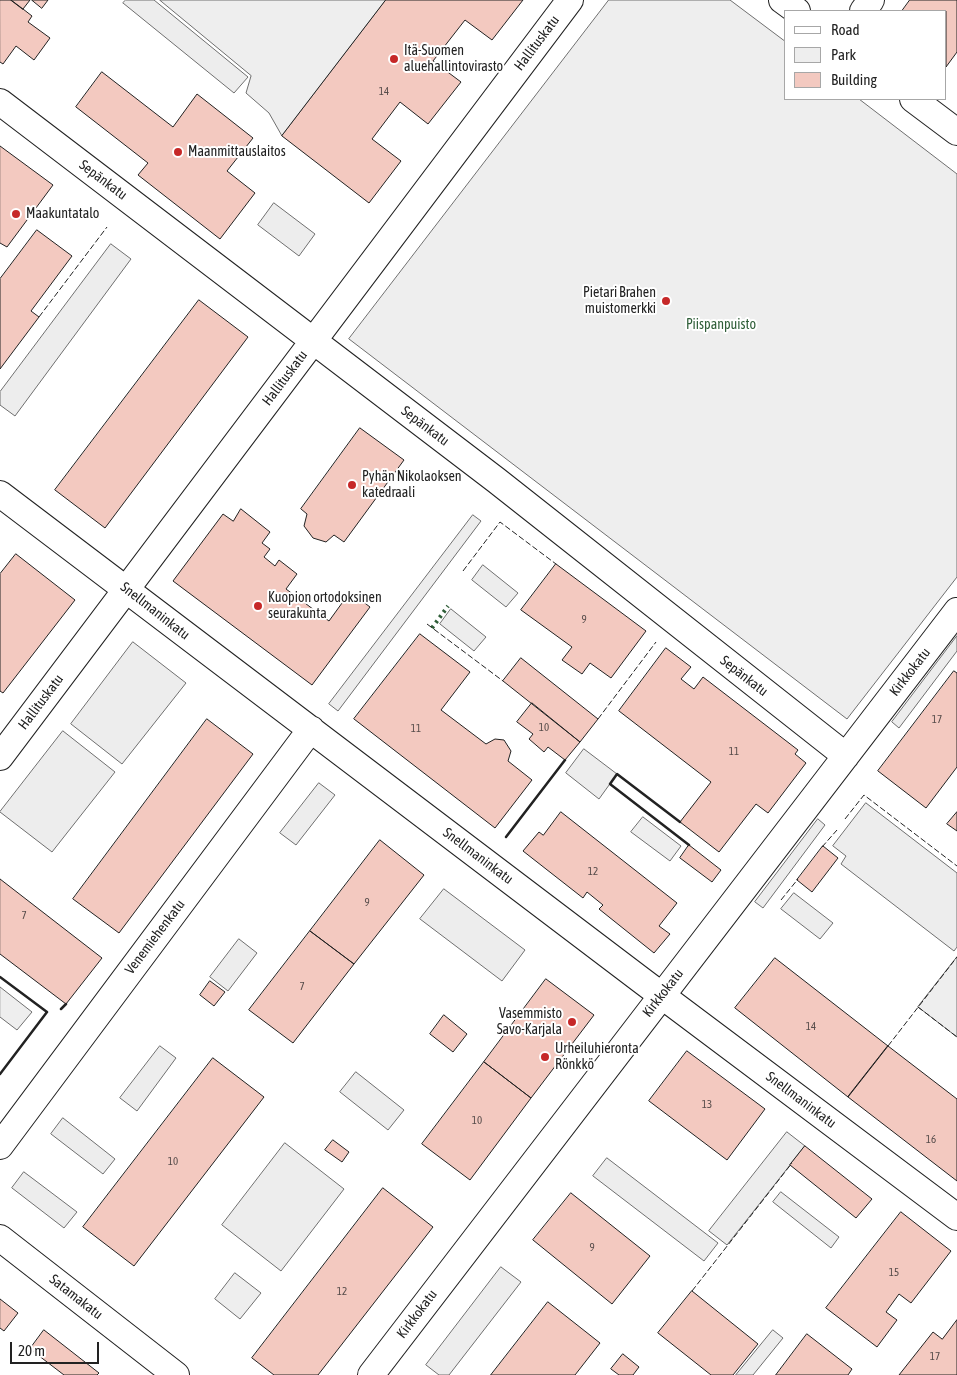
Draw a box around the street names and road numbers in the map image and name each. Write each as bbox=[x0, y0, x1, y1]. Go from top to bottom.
street label: Hallituskatu bbox=[511, 12, 563, 74]
street label: Sepänkatu bbox=[76, 157, 130, 203]
street label: Hallituskatu bbox=[259, 347, 311, 409]
street label: Sepänkatu bbox=[398, 403, 452, 449]
street label: Snellmaninkatu bbox=[117, 579, 193, 643]
street label: Kirkkokatu bbox=[886, 645, 934, 699]
street label: Sepänkatu bbox=[717, 652, 771, 700]
street label: Hallituskatu bbox=[15, 671, 67, 733]
street label: Snellmaninkatu bbox=[440, 824, 516, 888]
street label: Venemiehenkatu bbox=[122, 896, 188, 978]
street label: Kirkkokatu bbox=[639, 966, 687, 1020]
street label: Snellmaninkatu bbox=[763, 1068, 839, 1132]
street label: Satamakatu bbox=[46, 1271, 106, 1323]
street label: Kirkkokatu bbox=[393, 1286, 441, 1342]

